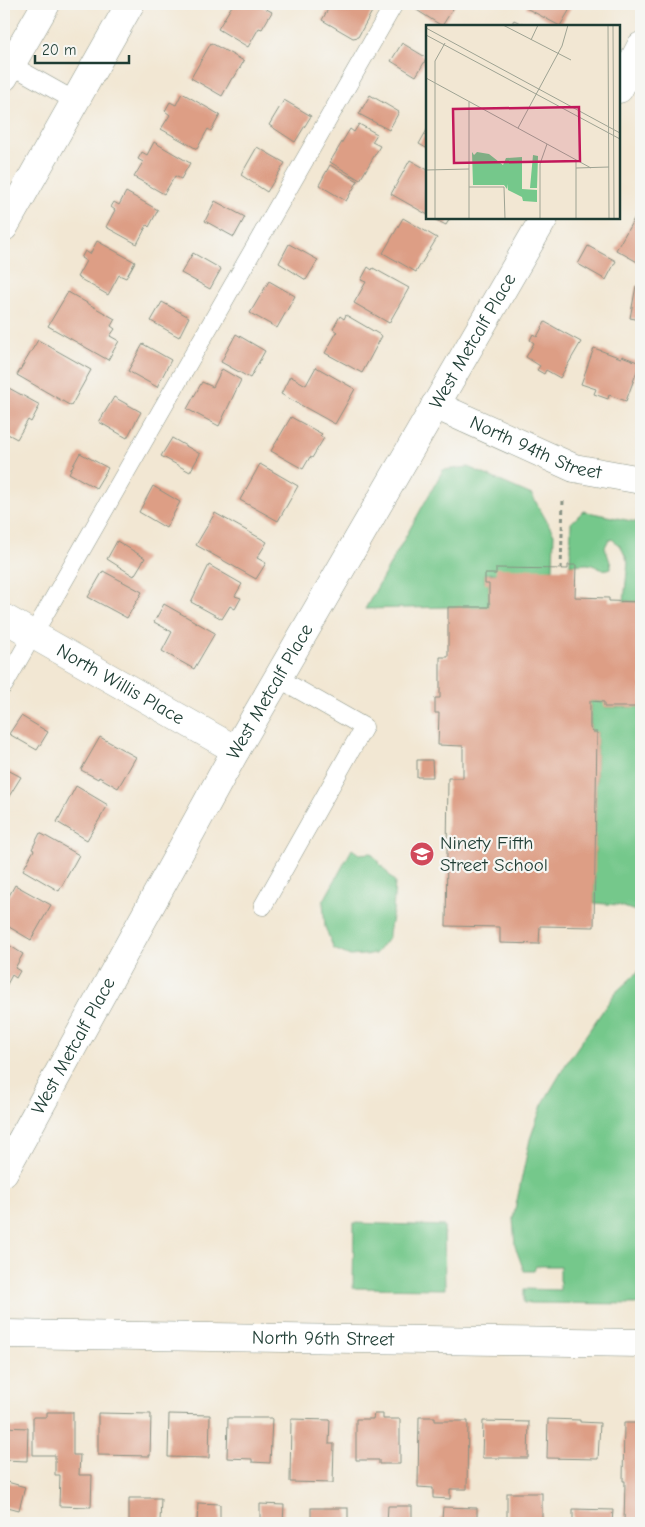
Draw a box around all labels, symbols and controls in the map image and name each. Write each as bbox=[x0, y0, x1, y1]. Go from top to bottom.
inset map bbox=[426, 25, 620, 219]
scale bar bbox=[35, 32, 129, 64]
text: 20 m bbox=[42, 41, 76, 59]
street label: West Metcalf Place bbox=[425, 269, 521, 413]
street label: North 94th Street bbox=[466, 411, 604, 484]
street label: West Metcalf Place bbox=[222, 620, 318, 763]
street label: North Willis Place bbox=[53, 639, 188, 729]
place label: Ninety Fifth Street School bbox=[440, 832, 548, 876]
school or university icon: Ninety Fifth Street School bbox=[409, 841, 435, 867]
street label: West Metcalf Place bbox=[27, 974, 120, 1118]
street label: North 96th Street bbox=[252, 1327, 395, 1351]

